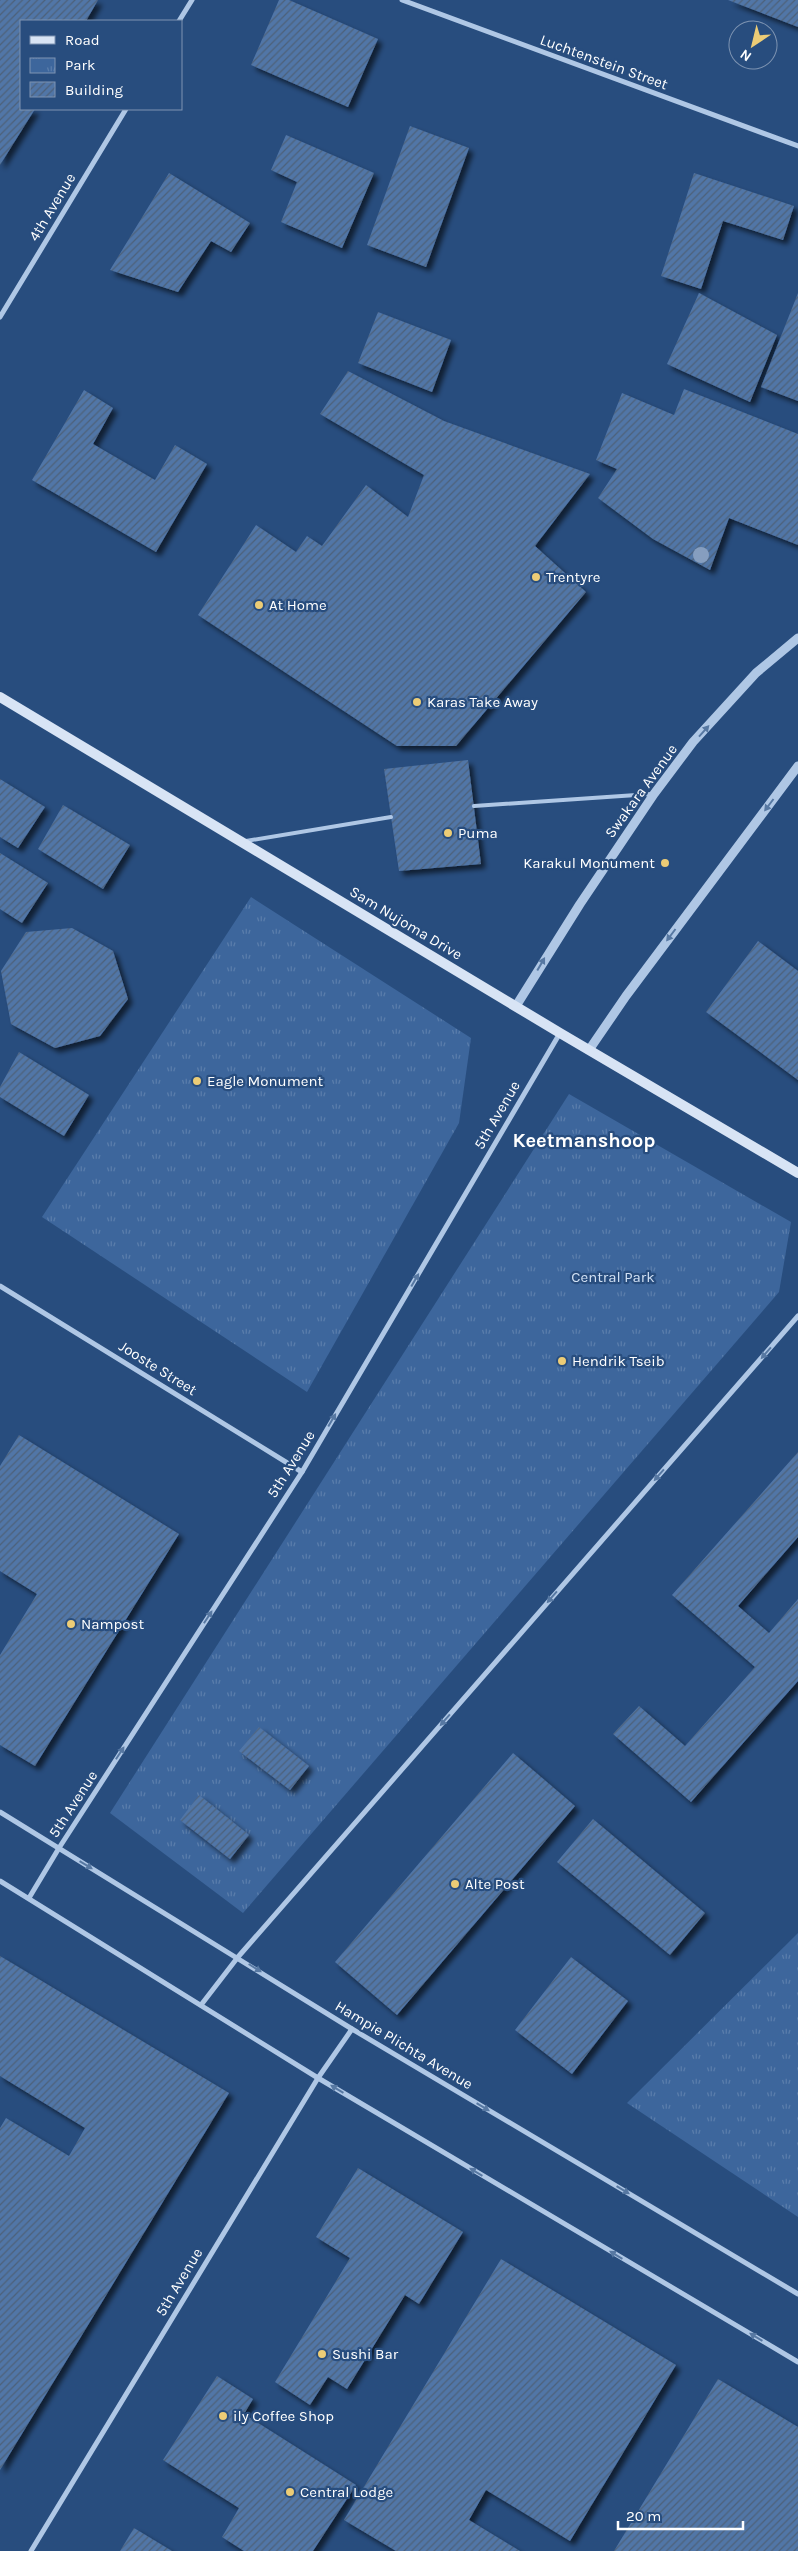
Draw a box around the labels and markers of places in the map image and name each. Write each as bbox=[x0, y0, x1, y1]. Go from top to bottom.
place label: Trentyre bbox=[546, 568, 600, 586]
marker: Trentyre bbox=[530, 571, 542, 583]
place label: At Home bbox=[269, 596, 327, 614]
marker: At Home bbox=[253, 599, 265, 611]
place label: Karas Take Away bbox=[427, 693, 538, 711]
marker: Karas Take Away bbox=[411, 696, 423, 708]
place label: Puma bbox=[458, 824, 498, 842]
marker: Puma bbox=[442, 827, 454, 839]
place label: Karakul Monument bbox=[523, 854, 655, 872]
marker: Karakul Monument bbox=[659, 857, 671, 869]
place label: Eagle Monument bbox=[207, 1072, 323, 1090]
marker: Eagle Monument bbox=[191, 1075, 203, 1087]
place label: Hendrik Tseib bbox=[572, 1352, 665, 1370]
marker: Hendrik Tseib bbox=[556, 1355, 568, 1367]
place label: Nampost bbox=[81, 1615, 144, 1633]
marker: Nampost bbox=[65, 1618, 77, 1630]
place label: Alte Post bbox=[465, 1875, 525, 1893]
marker: Alte Post bbox=[449, 1878, 461, 1890]
place label: Sushi Bar bbox=[332, 2345, 399, 2363]
marker: Sushi Bar bbox=[316, 2348, 328, 2360]
place label: ily Coffee Shop bbox=[233, 2407, 334, 2425]
marker: ily Coffee Shop bbox=[217, 2410, 229, 2422]
place label: Central Lodge bbox=[300, 2483, 393, 2501]
marker: Central Lodge bbox=[284, 2486, 296, 2498]

